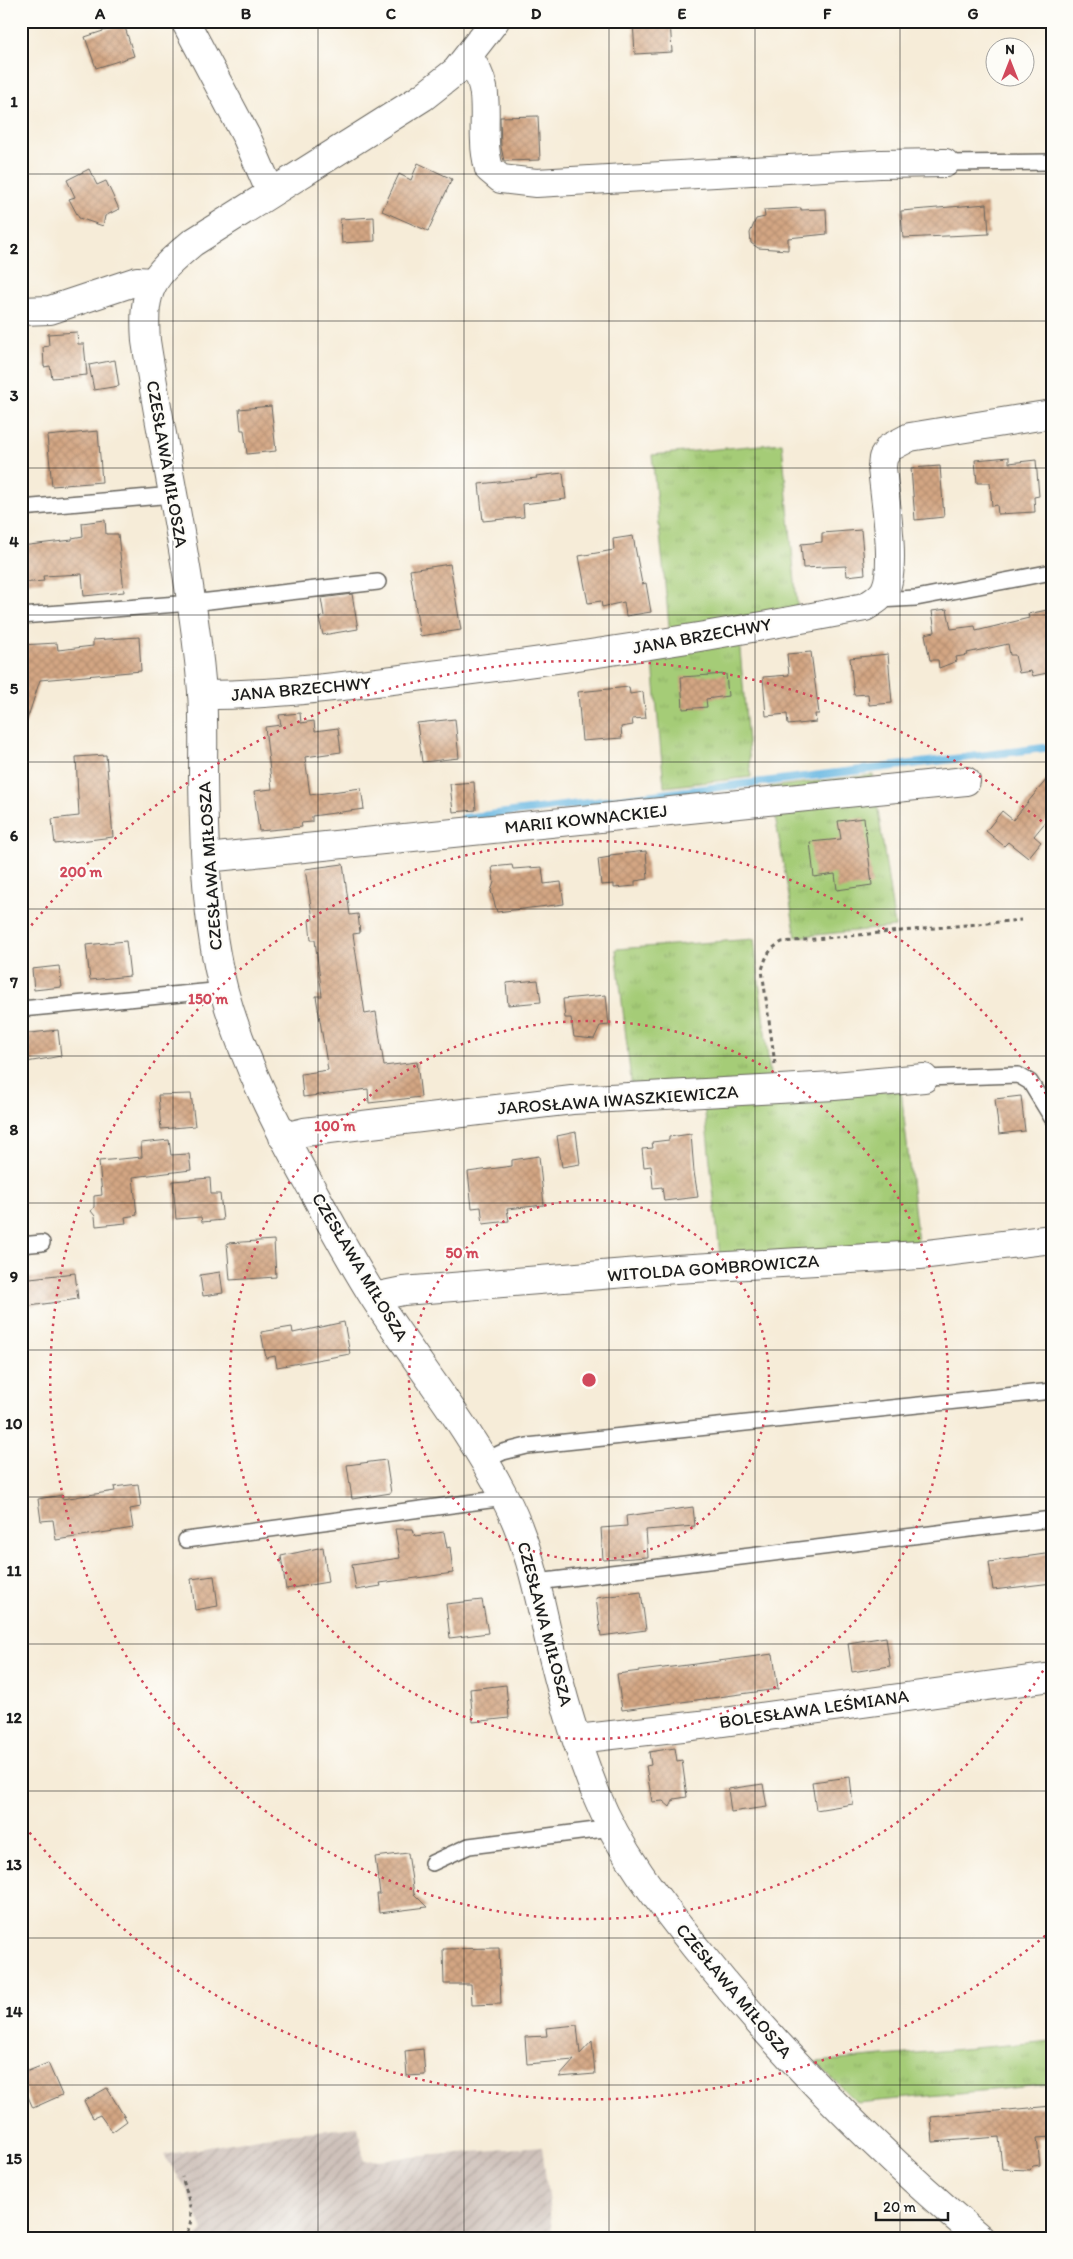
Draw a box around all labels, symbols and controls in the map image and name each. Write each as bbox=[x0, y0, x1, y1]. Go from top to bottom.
text: A bbox=[94, 4, 106, 23]
text: B bbox=[241, 4, 252, 23]
text: C bbox=[386, 4, 397, 23]
text: D bbox=[531, 4, 542, 23]
text: E bbox=[678, 4, 687, 23]
text: F bbox=[823, 4, 832, 23]
text: G bbox=[967, 4, 979, 23]
north arrow bbox=[986, 38, 1036, 88]
text: N bbox=[1005, 41, 1015, 58]
text: 1 bbox=[10, 92, 18, 111]
text: 2 bbox=[10, 239, 19, 258]
street label: CZESŁAWA MIŁOSZA bbox=[141, 379, 193, 550]
text: 3 bbox=[10, 386, 19, 405]
text: 4 bbox=[9, 532, 19, 551]
street label: JANA BRZECHWY bbox=[631, 613, 774, 659]
street label: JANA BRZECHWY bbox=[230, 672, 373, 706]
text: 5 bbox=[10, 679, 19, 698]
street label: CZESŁAWA MIŁOSZA bbox=[193, 780, 227, 951]
street label: MARII KOWNACKIEJ bbox=[503, 800, 669, 838]
text: 6 bbox=[10, 826, 19, 845]
text: 200 m bbox=[60, 863, 103, 881]
text: 7 bbox=[9, 973, 18, 992]
text: 150 m bbox=[188, 990, 228, 1008]
street label: JAROSŁAWA IWASZKIEWICZA bbox=[497, 1081, 740, 1119]
text: 100 m bbox=[314, 1117, 356, 1135]
text: 8 bbox=[10, 1120, 19, 1139]
street label: CZESŁAWA MIŁOSZA bbox=[307, 1189, 413, 1346]
text: 50 m bbox=[445, 1244, 479, 1262]
street label: WITOLDA GOMBROWICZA bbox=[606, 1250, 820, 1286]
text: 9 bbox=[10, 1267, 18, 1286]
centre of rings bbox=[580, 1371, 598, 1389]
text: 10 bbox=[5, 1414, 23, 1433]
street label: CZESŁAWA MIŁOSZA bbox=[512, 1539, 578, 1709]
text: 11 bbox=[7, 1561, 22, 1580]
street label: BOLESŁAWA LEŚMIANA bbox=[718, 1685, 911, 1733]
text: 12 bbox=[6, 1708, 23, 1727]
text: 13 bbox=[6, 1855, 22, 1874]
street label: CZESŁAWA MIŁOSZA bbox=[671, 1919, 797, 2063]
text: 14 bbox=[5, 2002, 23, 2021]
text: 15 bbox=[6, 2149, 23, 2168]
scale bar bbox=[876, 2189, 948, 2221]
text: 20 m bbox=[883, 2198, 917, 2216]

